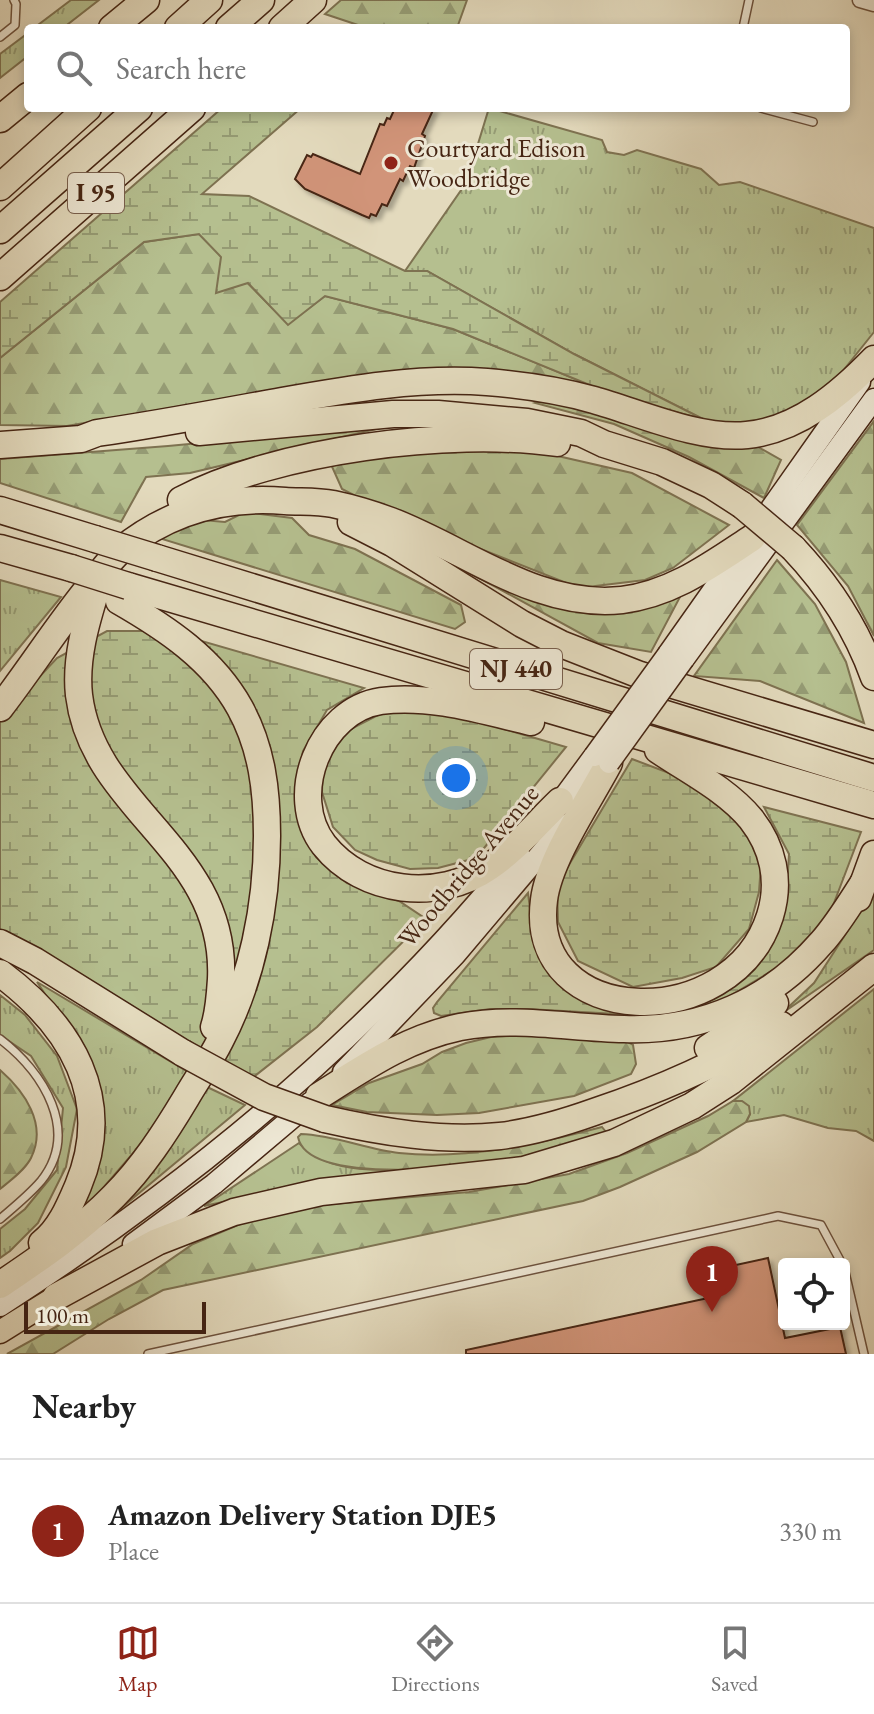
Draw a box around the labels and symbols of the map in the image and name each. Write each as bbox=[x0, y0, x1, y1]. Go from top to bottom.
place label: Courtyard Edison Woodbridge bbox=[407, 131, 586, 195]
marker: Courtyard Edison Woodbridge bbox=[382, 154, 400, 172]
road number: I 95 bbox=[68, 173, 124, 213]
road number: NJ 440 bbox=[470, 649, 562, 689]
your location bbox=[436, 758, 476, 798]
street label: Woodbridge Avenue bbox=[390, 777, 546, 955]
pin: 1 bbox=[686, 1246, 738, 1312]
scale bar bbox=[24, 1298, 206, 1334]

